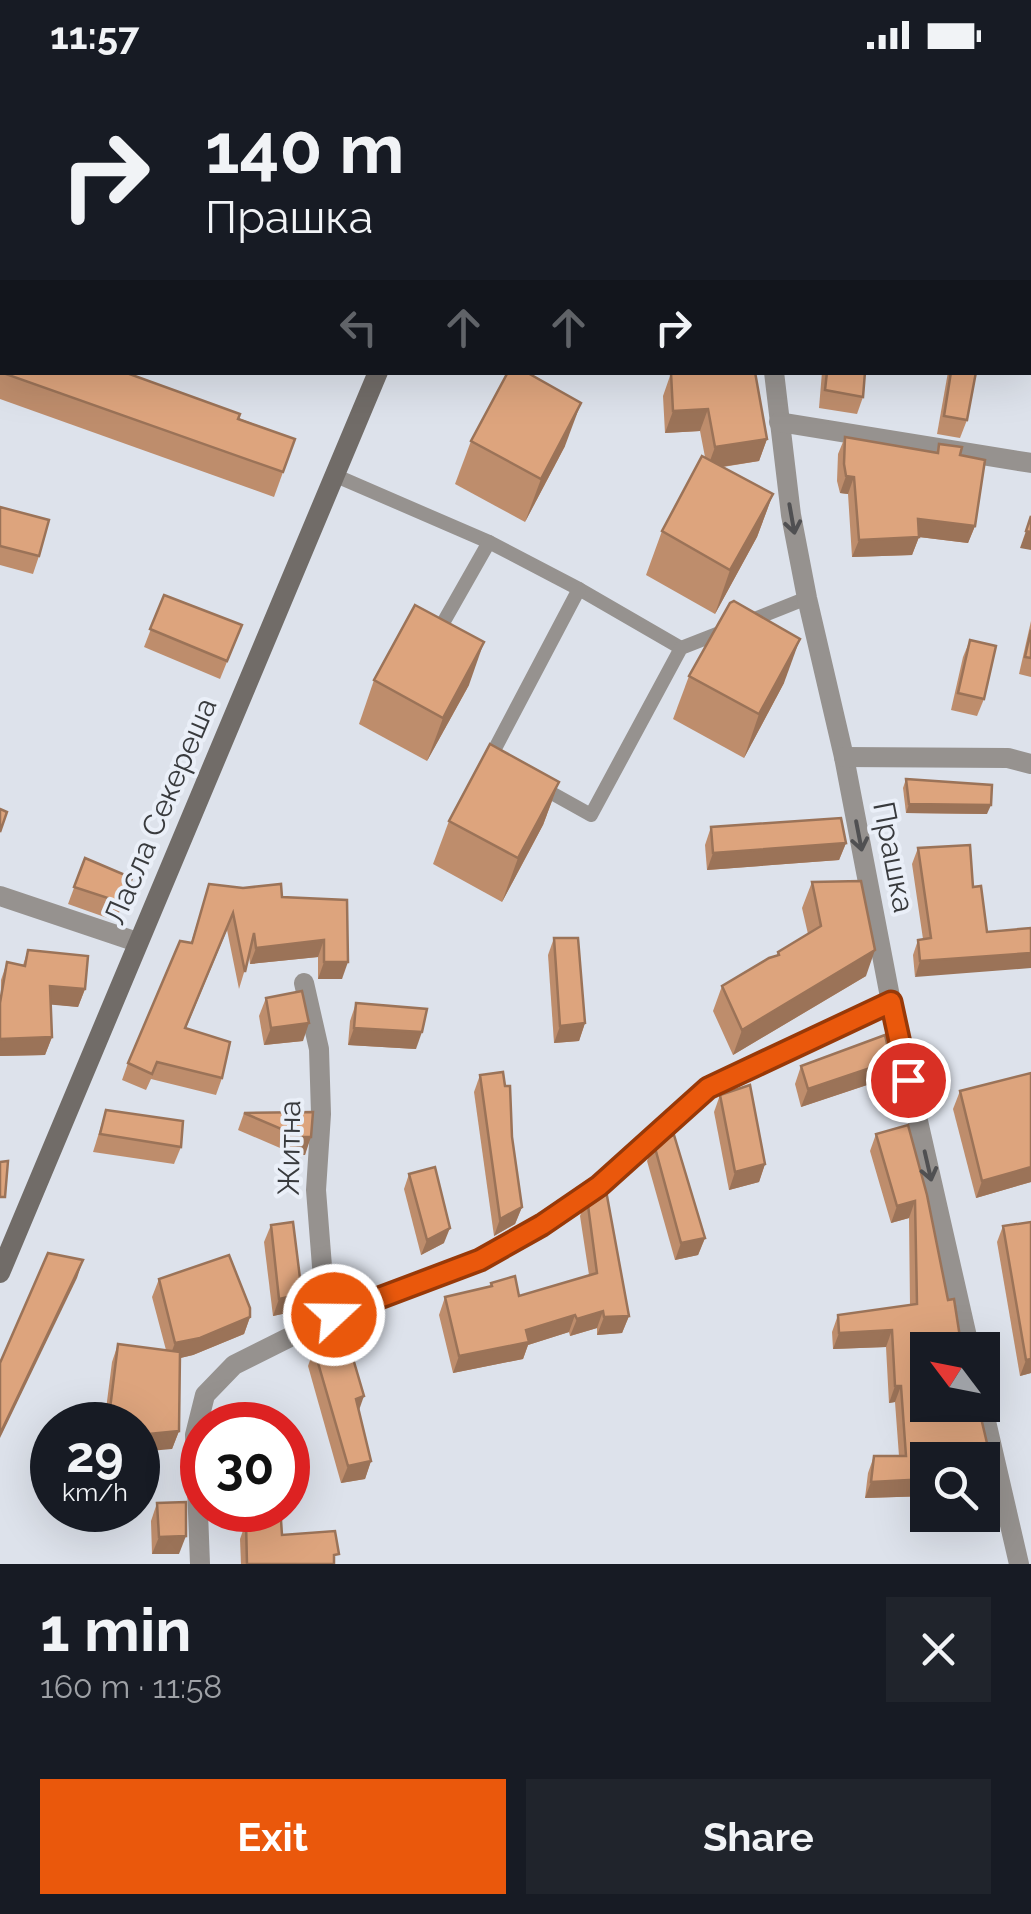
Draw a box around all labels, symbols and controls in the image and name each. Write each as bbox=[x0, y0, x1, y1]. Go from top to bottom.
text: 11:57 bbox=[50, 13, 139, 58]
text: 140 m bbox=[205, 107, 405, 189]
icon: right bbox=[40, 110, 170, 240]
text: Прашка bbox=[205, 191, 373, 244]
icon: left bbox=[331, 300, 386, 355]
icon: ahead bbox=[436, 300, 491, 355]
icon: ahead bbox=[541, 300, 596, 355]
icon: right bbox=[646, 300, 701, 355]
one-way arrow bbox=[783, 502, 802, 534]
street label: Ласла Секереша bbox=[96, 692, 224, 930]
street label: Прашка bbox=[866, 799, 922, 915]
one-way arrow bbox=[851, 820, 870, 852]
pin bbox=[866, 1038, 951, 1123]
icon: arrive bbox=[881, 1053, 936, 1108]
street label: Житна bbox=[271, 1100, 307, 1196]
one-way arrow bbox=[920, 1149, 938, 1181]
position arrow bbox=[282, 1263, 386, 1367]
north arrow bbox=[910, 1332, 1000, 1422]
map controls bbox=[910, 1332, 1000, 1532]
speed limit sign: 30 bbox=[180, 1402, 310, 1532]
text: 29 bbox=[66, 1425, 124, 1484]
button: search bbox=[910, 1442, 1000, 1532]
text: km/h bbox=[62, 1477, 128, 1507]
text: 1 min bbox=[40, 1595, 191, 1665]
button: close bbox=[886, 1597, 991, 1702]
text: 160 m · 11:58 bbox=[40, 1668, 222, 1705]
button: Exit bbox=[40, 1779, 506, 1894]
button: Share bbox=[526, 1779, 991, 1894]

